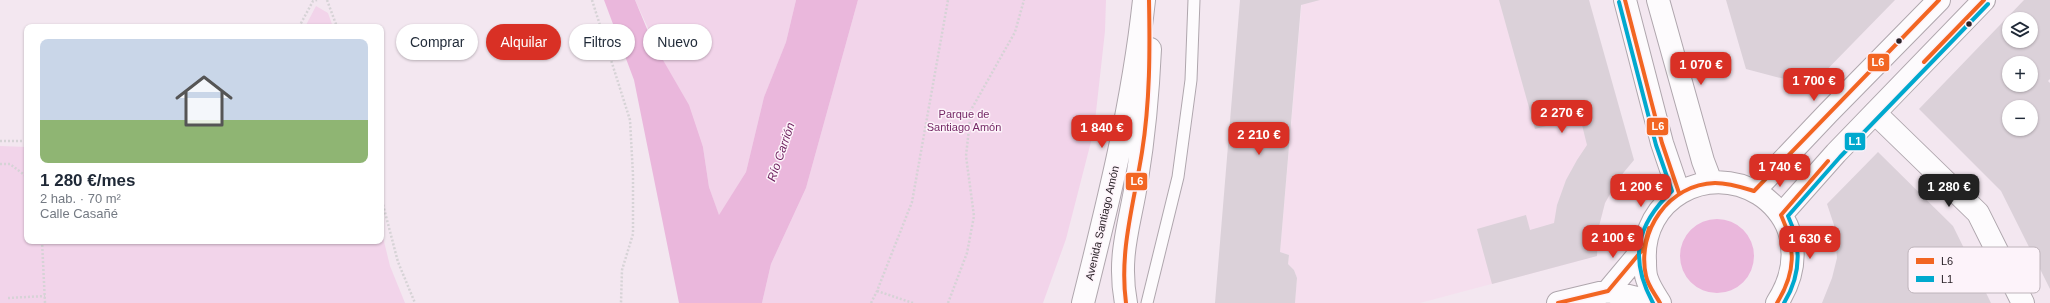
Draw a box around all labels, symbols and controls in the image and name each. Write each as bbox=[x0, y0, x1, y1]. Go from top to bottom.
map controls bbox=[2002, 12, 2038, 136]
button: layers bbox=[2002, 12, 2038, 48]
unlabelled marker bbox=[1964, 19, 1974, 29]
chip: Comprar bbox=[396, 24, 478, 60]
chip: Alquilar bbox=[486, 24, 561, 60]
chip: Filtros bbox=[569, 24, 635, 60]
chip: Nuevo bbox=[643, 24, 712, 60]
unlabelled marker bbox=[1894, 36, 1904, 46]
pin: 1 070 € bbox=[1664, 52, 1738, 86]
line badge: L6 bbox=[1867, 53, 1890, 72]
text: L6 bbox=[1872, 56, 1884, 68]
button: + bbox=[2002, 56, 2038, 92]
text: 1 070 € bbox=[1679, 57, 1723, 72]
icon: home bbox=[168, 65, 240, 137]
pin: 1 700 € bbox=[1777, 68, 1851, 102]
text: 1 700 € bbox=[1792, 73, 1836, 88]
pin: 2 270 € bbox=[1525, 100, 1599, 134]
button: − bbox=[2002, 100, 2038, 136]
text: 2 270 € bbox=[1540, 105, 1584, 120]
park label: Parque de Santiago Amón bbox=[927, 108, 1001, 133]
pin: 1 840 € bbox=[1065, 115, 1139, 149]
line badge: L6 bbox=[1646, 117, 1669, 136]
water label: Río Carrión bbox=[764, 120, 798, 183]
text: 1 840 € bbox=[1080, 120, 1124, 135]
text: L6 bbox=[1652, 120, 1664, 132]
pin: 2 210 € bbox=[1222, 122, 1296, 156]
text: 2 210 € bbox=[1237, 127, 1281, 142]
line badge: L1 bbox=[1844, 132, 1866, 151]
text: L1 bbox=[1849, 135, 1861, 147]
pin: 1 740 € bbox=[1743, 154, 1817, 188]
text: 1 740 € bbox=[1758, 159, 1802, 174]
street label: Avenida Santiago Amón bbox=[1083, 165, 1121, 281]
text: 1 280 €/mes bbox=[40, 171, 135, 190]
line badge: L6 bbox=[1125, 172, 1148, 191]
pin: 1 200 € bbox=[1604, 174, 1678, 208]
pin: 1 280 € bbox=[1912, 174, 1986, 208]
text: L6 bbox=[1131, 175, 1143, 187]
text: 1 200 € bbox=[1619, 179, 1663, 194]
text: 1 280 € bbox=[1927, 179, 1971, 194]
text: 2 hab. · 70 m² bbox=[40, 191, 121, 206]
text: Calle Casañé bbox=[40, 206, 118, 221]
pin: 2 100 € bbox=[1576, 225, 1650, 259]
pin: 1 630 € bbox=[1773, 226, 1847, 260]
text: 2 100 € bbox=[1591, 230, 1635, 245]
text: 1 630 € bbox=[1788, 231, 1832, 246]
legend bbox=[1908, 247, 2040, 293]
text: L6 bbox=[1941, 255, 1953, 267]
text: L1 bbox=[1941, 273, 1953, 285]

